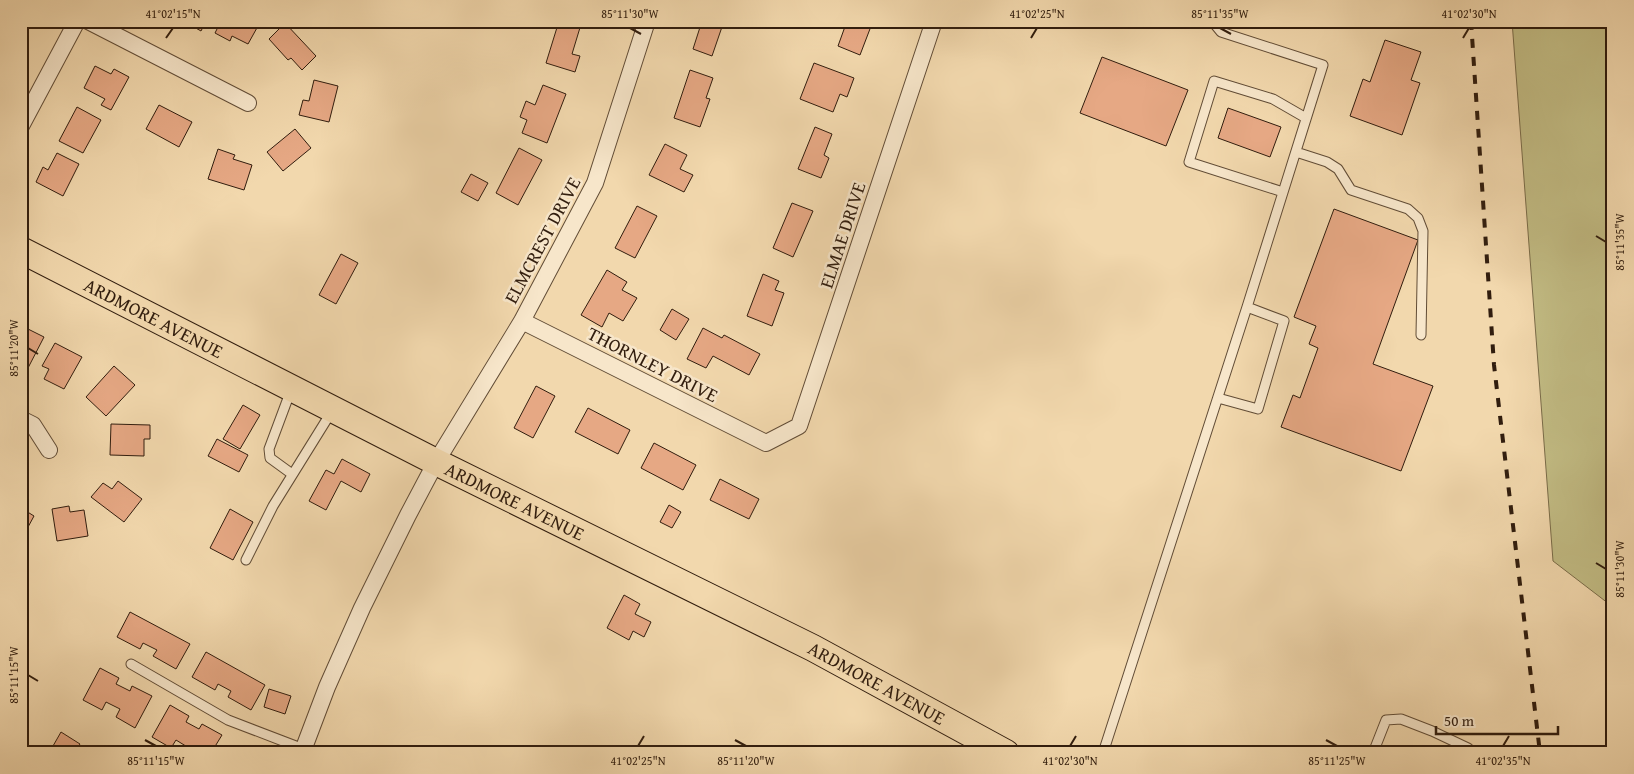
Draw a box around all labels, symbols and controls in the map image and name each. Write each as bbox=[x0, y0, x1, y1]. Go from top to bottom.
text: 41°02'15"N bbox=[145, 5, 201, 22]
text: 85°11'30"W bbox=[601, 5, 660, 22]
text: 41°02'25"N bbox=[1009, 5, 1065, 22]
text: 85°11'35"W bbox=[1191, 5, 1250, 22]
text: 41°02'30"N bbox=[1441, 5, 1497, 22]
street label: ELMCREST DRIVE bbox=[497, 171, 587, 308]
street label: ELMAE DRIVE bbox=[812, 178, 872, 292]
text: 85°11'35"W bbox=[1611, 212, 1628, 271]
street label: ARDMORE AVENUE bbox=[79, 271, 228, 365]
text: 85°11'20"W bbox=[5, 318, 22, 377]
street label: THORNLEY DRIVE bbox=[583, 319, 723, 409]
street label: ARDMORE AVENUE bbox=[440, 455, 590, 547]
text: 85°11'30"W bbox=[1611, 539, 1628, 598]
street label: ARDMORE AVENUE bbox=[803, 634, 951, 732]
text: 85°11'15"W bbox=[5, 645, 22, 704]
scale bar bbox=[1436, 704, 1559, 736]
text: 50 m bbox=[1444, 710, 1475, 731]
text: 85°11'15"W bbox=[127, 752, 186, 769]
text: 41°02'25"N bbox=[610, 752, 666, 769]
text: 85°11'20"W bbox=[717, 752, 776, 769]
text: 41°02'30"N bbox=[1042, 752, 1098, 769]
text: 85°11'25"W bbox=[1308, 752, 1367, 769]
text: 41°02'35"N bbox=[1475, 752, 1531, 769]

